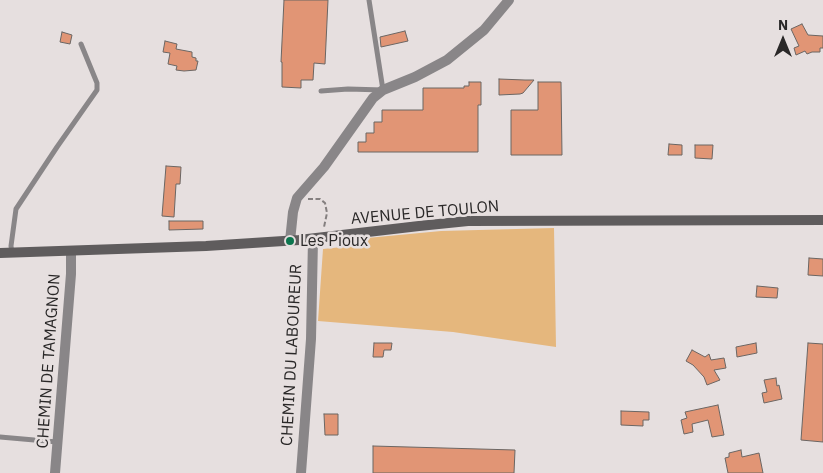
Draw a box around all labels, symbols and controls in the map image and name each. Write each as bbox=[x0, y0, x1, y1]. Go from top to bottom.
north arrow bbox=[758, 15, 808, 65]
text: N bbox=[778, 16, 788, 34]
street label: AVENUE DE TOULON bbox=[350, 197, 500, 229]
place label: Les Pioux bbox=[300, 231, 368, 251]
marker: Les Pioux bbox=[284, 235, 296, 247]
street label: CHEMIN DU LABOUREUR bbox=[278, 263, 306, 447]
street label: CHEMIN DE TAMAGNON bbox=[33, 273, 65, 449]

